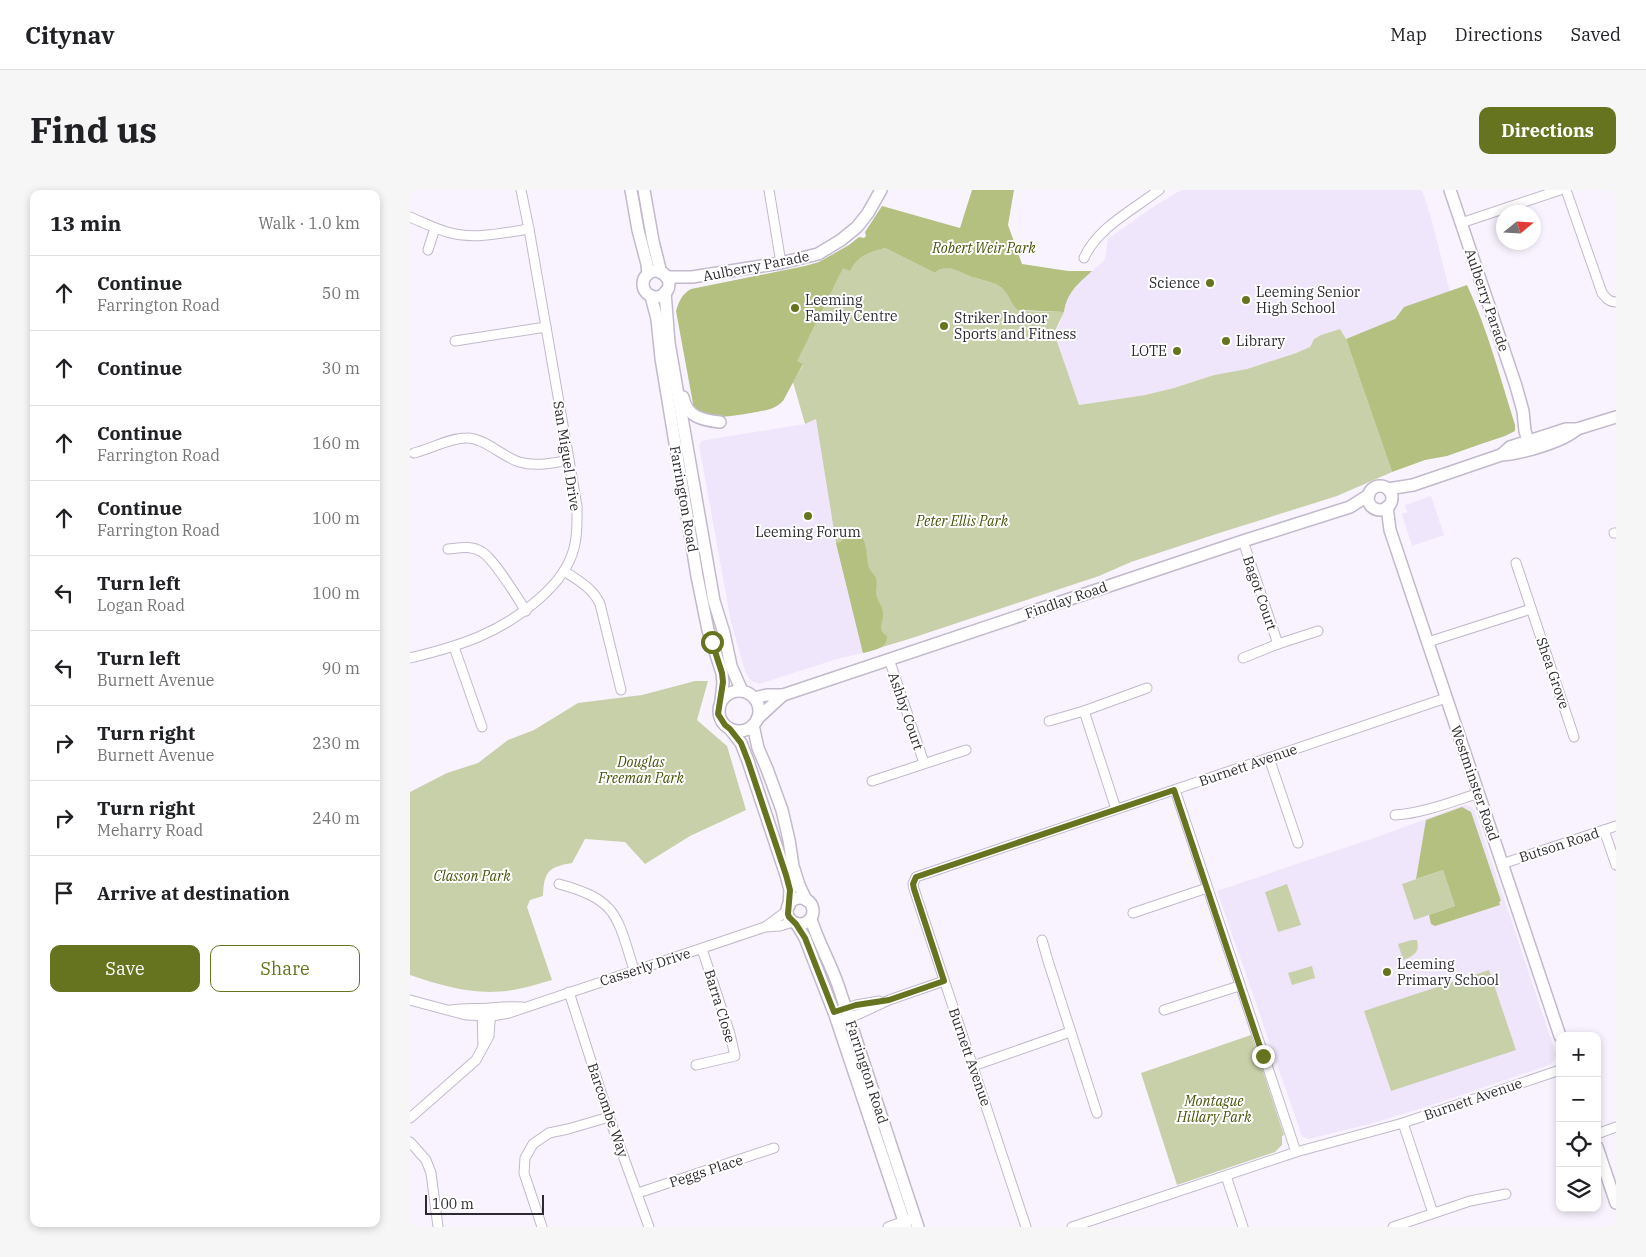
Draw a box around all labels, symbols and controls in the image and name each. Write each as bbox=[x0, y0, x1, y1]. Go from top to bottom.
text: Citynav bbox=[25, 19, 114, 51]
text: Map bbox=[1390, 23, 1427, 46]
text: Directions bbox=[1455, 23, 1543, 46]
text: Saved bbox=[1571, 23, 1621, 46]
text: Find us bbox=[30, 107, 157, 153]
button: Directions bbox=[1479, 107, 1616, 154]
north arrow bbox=[1496, 205, 1541, 250]
text: 13 min bbox=[50, 209, 121, 237]
text: Walk · 1.0 km bbox=[258, 213, 360, 233]
park label: Robert Weir Park bbox=[931, 239, 1036, 257]
street label: Aulberry Parade bbox=[1461, 246, 1513, 354]
street label: Aulberry Parade bbox=[701, 247, 811, 285]
text: Continue bbox=[97, 271, 182, 295]
place label: Science bbox=[1149, 274, 1200, 292]
marker: Science bbox=[1204, 277, 1216, 289]
icon: ahead bbox=[50, 279, 78, 307]
text: 50 m bbox=[322, 283, 360, 303]
place label: Leeming Senior High School bbox=[1256, 283, 1361, 317]
place label: Leeming Family Centre bbox=[805, 291, 898, 325]
marker: Leeming Senior High School bbox=[1240, 294, 1252, 306]
text: Farrington Road bbox=[97, 295, 220, 315]
marker: Leeming Family Centre bbox=[789, 302, 801, 314]
place label: Striker Indoor Sports and Fitness bbox=[954, 309, 1076, 343]
marker: Striker Indoor Sports and Fitness bbox=[938, 320, 950, 332]
place label: Library bbox=[1236, 332, 1286, 350]
marker: Library bbox=[1220, 335, 1232, 347]
place label: LOTE bbox=[1131, 342, 1167, 360]
marker: LOTE bbox=[1171, 345, 1183, 357]
icon: ahead bbox=[50, 354, 78, 382]
text: Continue bbox=[97, 356, 182, 380]
text: 30 m bbox=[322, 358, 360, 378]
street label: San Miguel Drive bbox=[549, 400, 585, 512]
text: Continue bbox=[97, 421, 182, 445]
icon: ahead bbox=[50, 429, 78, 457]
text: 160 m bbox=[312, 433, 360, 453]
street label: Farrington Road bbox=[666, 444, 702, 554]
text: Farrington Road bbox=[97, 445, 220, 465]
text: Continue bbox=[97, 496, 182, 520]
icon: ahead bbox=[50, 504, 78, 532]
text: 100 m bbox=[312, 508, 360, 528]
marker: Leeming Forum bbox=[802, 510, 814, 522]
park label: Peter Ellis Park bbox=[915, 512, 1009, 530]
text: Farrington Road bbox=[97, 520, 220, 540]
place label: Leeming Forum bbox=[755, 523, 861, 541]
street label: Bagot Court bbox=[1239, 553, 1281, 633]
text: Turn left bbox=[97, 571, 180, 595]
street label: Findlay Road bbox=[1022, 577, 1110, 623]
icon: left bbox=[50, 579, 78, 607]
text: 100 m bbox=[312, 583, 360, 603]
text: Logan Road bbox=[97, 595, 185, 615]
route start bbox=[701, 631, 724, 654]
street label: Shea Grove bbox=[1532, 635, 1574, 711]
text: Turn left bbox=[97, 646, 180, 670]
icon: left bbox=[50, 654, 78, 682]
text: 90 m bbox=[322, 658, 360, 678]
text: Burnett Avenue bbox=[97, 670, 214, 690]
street label: Ashby Court bbox=[884, 670, 928, 752]
text: Turn right bbox=[97, 721, 195, 745]
street label: Westminster Road bbox=[1447, 723, 1503, 844]
icon: right bbox=[50, 729, 78, 757]
text: 230 m bbox=[312, 733, 360, 753]
street label: Burnett Avenue bbox=[1196, 740, 1300, 790]
text: Burnett Avenue bbox=[97, 745, 214, 765]
park label: Douglas Freeman Park bbox=[597, 753, 684, 787]
text: Turn right bbox=[97, 796, 195, 820]
icon: right bbox=[50, 804, 78, 832]
text: 240 m bbox=[312, 808, 360, 828]
text: Meharry Road bbox=[97, 820, 203, 840]
street label: Butson Road bbox=[1517, 823, 1602, 866]
park label: Classon Park bbox=[433, 867, 511, 885]
icon: arrive bbox=[50, 879, 78, 907]
text: Arrive at destination bbox=[97, 881, 290, 905]
street label: Casserly Drive bbox=[597, 944, 693, 990]
button: Save bbox=[50, 945, 200, 992]
button: Share bbox=[210, 945, 360, 992]
place label: Leeming Primary School bbox=[1397, 955, 1499, 989]
marker: Leeming Primary School bbox=[1381, 966, 1393, 978]
street label: Barra Close bbox=[700, 967, 740, 1045]
street label: Burnett Avenue bbox=[945, 1005, 995, 1109]
street label: Farrington Road bbox=[842, 1018, 892, 1126]
map controls bbox=[1556, 1032, 1601, 1212]
button: + bbox=[1556, 1032, 1601, 1077]
route end bbox=[1252, 1045, 1275, 1068]
street label: Barcombe Way bbox=[583, 1060, 633, 1160]
street label: Burnett Avenue bbox=[1421, 1074, 1525, 1124]
button: − bbox=[1556, 1077, 1601, 1122]
park label: Montague Hillary Park bbox=[1176, 1092, 1252, 1126]
button: locate bbox=[1556, 1122, 1601, 1167]
street label: Peggs Place bbox=[667, 1151, 745, 1191]
button: layers bbox=[1556, 1167, 1601, 1212]
scale bar bbox=[425, 1192, 544, 1215]
text: 100 m bbox=[432, 1195, 474, 1213]

